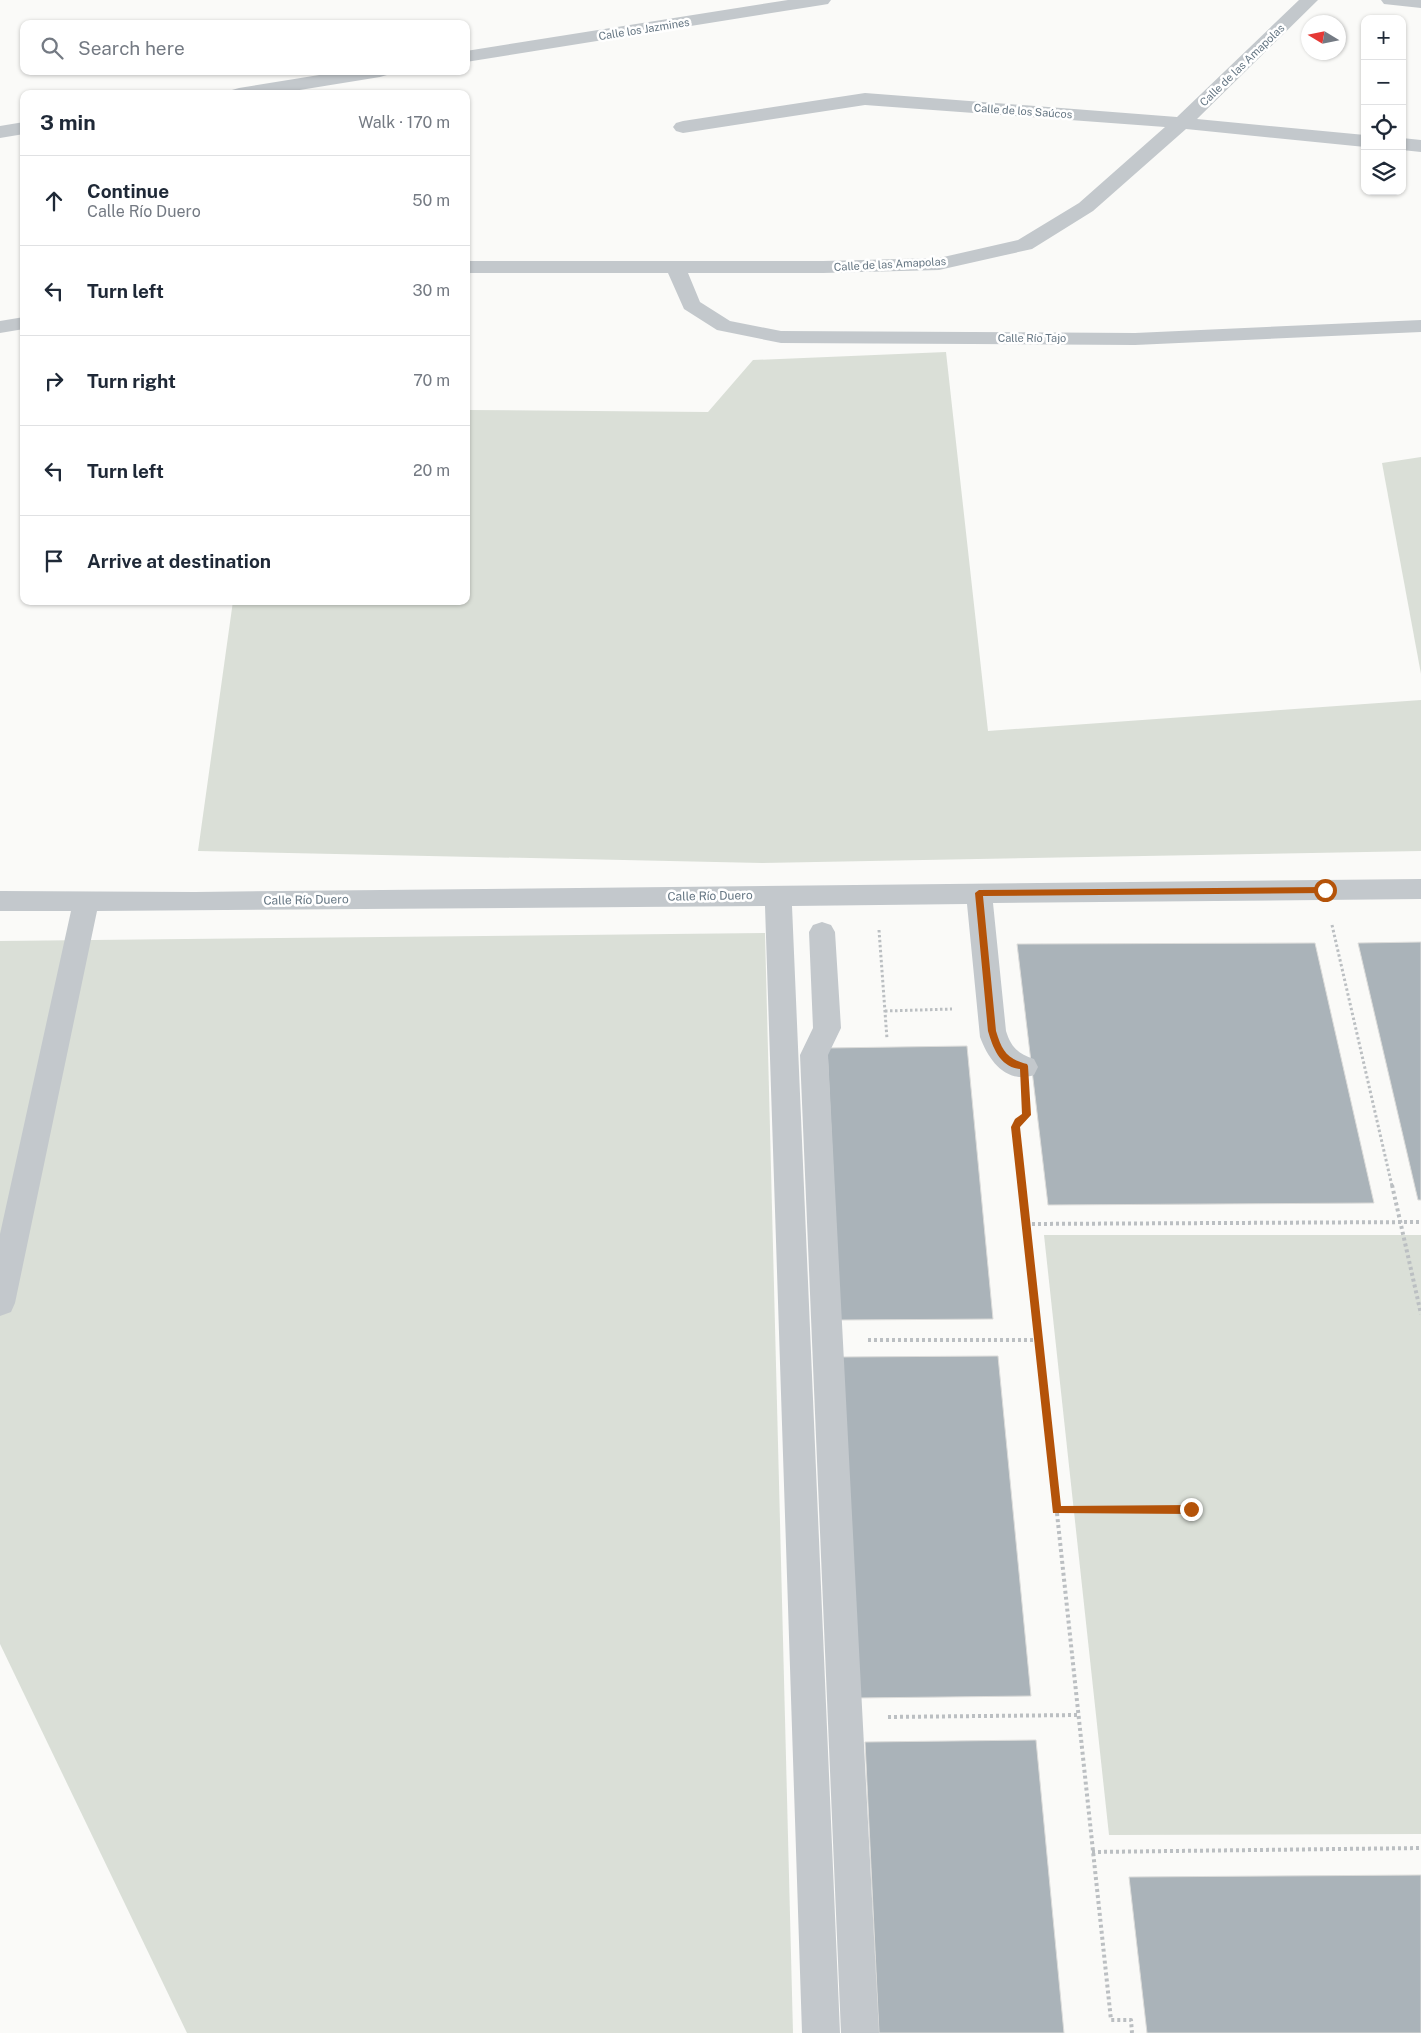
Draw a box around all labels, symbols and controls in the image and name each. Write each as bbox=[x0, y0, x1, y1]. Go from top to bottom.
north arrow bbox=[1301, 15, 1346, 60]
map controls bbox=[1361, 15, 1406, 195]
button: + bbox=[1361, 15, 1406, 60]
street label: Calle los Jazmines bbox=[598, 16, 691, 42]
search box bbox=[20, 20, 470, 75]
street label: Calle de las Amapolas bbox=[1197, 21, 1287, 108]
icon: search bbox=[38, 34, 66, 62]
text: Search here bbox=[78, 37, 185, 59]
button: − bbox=[1361, 60, 1406, 105]
street label: Calle de los Saúcos bbox=[973, 102, 1073, 120]
button: locate bbox=[1361, 105, 1406, 150]
text: 3 min bbox=[40, 110, 96, 135]
text: Walk · 170 m bbox=[358, 113, 450, 132]
button: layers bbox=[1361, 150, 1406, 195]
text: Continue bbox=[87, 180, 169, 202]
icon: ahead bbox=[40, 187, 68, 215]
text: 50 m bbox=[412, 191, 450, 210]
text: Calle Río Duero bbox=[87, 202, 201, 221]
street label: Calle de las Amapolas bbox=[834, 255, 947, 273]
icon: left bbox=[40, 277, 68, 305]
text: Turn left bbox=[87, 280, 164, 302]
text: 30 m bbox=[413, 281, 450, 300]
street label: Calle Río Tajo bbox=[998, 332, 1066, 344]
icon: right bbox=[40, 367, 68, 395]
text: Turn right bbox=[87, 370, 176, 392]
text: 70 m bbox=[413, 371, 450, 390]
icon: left bbox=[40, 457, 68, 485]
text: Turn left bbox=[87, 460, 164, 482]
text: 20 m bbox=[413, 461, 450, 480]
icon: arrive bbox=[40, 547, 68, 575]
text: Arrive at destination bbox=[87, 550, 271, 572]
route start bbox=[1314, 879, 1337, 902]
street label: Calle Río Duero bbox=[667, 888, 753, 904]
street label: Calle Río Duero bbox=[263, 892, 349, 908]
route end bbox=[1180, 1498, 1203, 1521]

